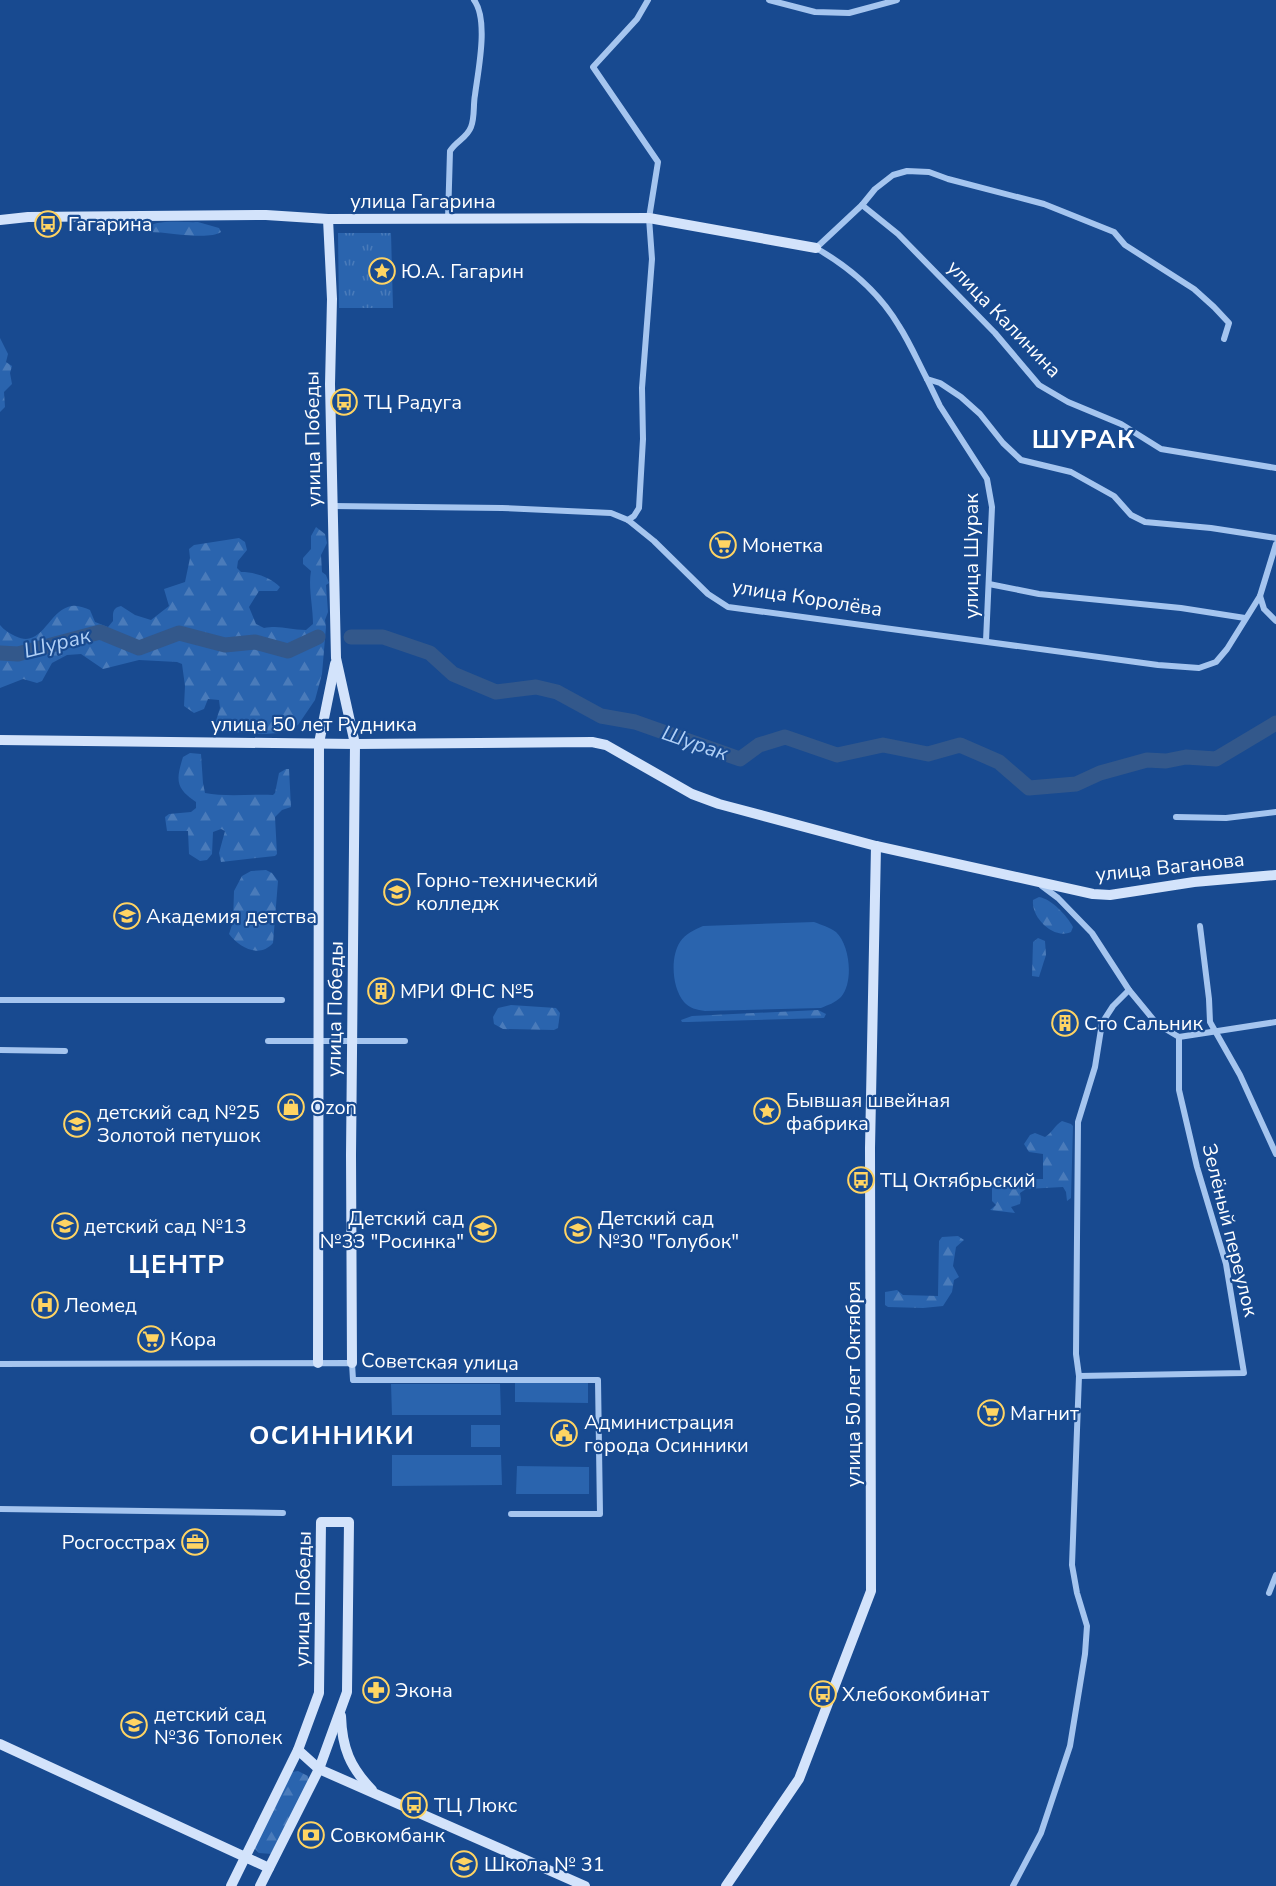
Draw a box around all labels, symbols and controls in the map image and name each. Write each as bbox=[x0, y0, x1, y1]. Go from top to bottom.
street label: улица Гагарина bbox=[350, 188, 496, 215]
bus stop icon: Гагарина bbox=[33, 209, 63, 239]
place label: Гагарина bbox=[68, 211, 152, 238]
street label: улица Калинина bbox=[941, 254, 1067, 384]
place icon: Ю.А. Гагарин bbox=[367, 256, 397, 286]
place label: Ю.А. Гагарин bbox=[401, 258, 524, 285]
street label: улица Победы bbox=[298, 371, 328, 507]
bus stop icon: ТЦ Радуга bbox=[329, 387, 359, 417]
place label: ТЦ Радуга bbox=[364, 389, 462, 416]
district label: ШУРАК bbox=[1032, 422, 1136, 457]
street label: улица Шурак bbox=[958, 493, 985, 619]
supermarket icon: Монетка bbox=[708, 530, 738, 560]
place label: Монетка bbox=[742, 532, 823, 559]
street label: улица Королёва bbox=[730, 573, 884, 623]
water label: Шурак bbox=[21, 621, 94, 665]
street label: улица 50 лет Рудника bbox=[211, 711, 417, 738]
water label: Шурак bbox=[658, 719, 733, 768]
street label: улица Ваганова bbox=[1094, 846, 1246, 888]
place label: Горно-технический колледж bbox=[416, 867, 598, 917]
school or university icon: Горно-технический колледж bbox=[382, 877, 412, 907]
school or university icon: Академия детства bbox=[112, 901, 142, 931]
place label: Академия детства bbox=[146, 903, 317, 930]
street label: улица Победы bbox=[320, 941, 350, 1077]
building icon: МРИ ФНС №5 bbox=[366, 976, 396, 1006]
place label: МРИ ФНС №5 bbox=[400, 978, 534, 1005]
building icon: Сто Сальник bbox=[1050, 1008, 1080, 1038]
place label: Сто Сальник bbox=[1084, 1010, 1203, 1037]
place label: Бывшая швейная фабрика bbox=[786, 1087, 950, 1137]
shop icon: Ozon bbox=[276, 1092, 306, 1122]
place label: Ozon bbox=[310, 1094, 357, 1121]
place icon: Бывшая швейная фабрика bbox=[752, 1096, 782, 1126]
place label: детский сад №25 Золотой петушок bbox=[97, 1099, 261, 1149]
school or university icon: детский сад №25 Золотой петушок bbox=[62, 1109, 92, 1139]
street label: Зелёный переулок bbox=[1195, 1141, 1265, 1320]
bus stop icon: ТЦ Октябрьский bbox=[846, 1165, 876, 1195]
place label: ТЦ Октябрьский bbox=[880, 1167, 1036, 1194]
place label: Детский сад №33 "Росинка" bbox=[320, 1205, 464, 1255]
place label: Детский сад №30 "Голубок" bbox=[598, 1205, 739, 1255]
school or university icon: детский сад №13 bbox=[50, 1211, 80, 1241]
place label: детский сад №13 bbox=[84, 1213, 247, 1240]
school or university icon: Детский сад №33 "Росинка" bbox=[468, 1214, 498, 1244]
school or university icon: Детский сад №30 "Голубок" bbox=[563, 1215, 593, 1245]
district label: ЦЕНТР bbox=[128, 1247, 226, 1282]
street label: улица 50 лет Октября bbox=[840, 1281, 867, 1487]
hospital icon: Леомед bbox=[30, 1290, 60, 1320]
place label: Леомед bbox=[64, 1292, 137, 1319]
supermarket icon: Кора bbox=[136, 1324, 166, 1354]
place label: Кора bbox=[170, 1326, 217, 1353]
street label: Советская улица bbox=[361, 1347, 519, 1377]
supermarket icon: Магнит bbox=[976, 1398, 1006, 1428]
place label: Магнит bbox=[1010, 1400, 1079, 1427]
place label: Администрация города Осинники bbox=[584, 1409, 749, 1459]
district label: ОСИННИКИ bbox=[249, 1418, 415, 1453]
public building icon: Администрация города Осинники bbox=[549, 1418, 579, 1448]
office icon: Росгосстрах bbox=[180, 1527, 210, 1557]
place label: Росгосстрах bbox=[62, 1529, 176, 1556]
street label: улица Победы bbox=[288, 1531, 318, 1667]
pharmacy icon: Экона bbox=[361, 1675, 391, 1705]
place label: Экона bbox=[395, 1677, 453, 1704]
bus stop icon: Хлебокомбинат bbox=[808, 1679, 838, 1709]
place label: Хлебокомбинат bbox=[842, 1681, 989, 1708]
place label: детский сад №36 Тополек bbox=[154, 1701, 283, 1751]
school or university icon: детский сад №36 Тополек bbox=[119, 1710, 149, 1740]
bus stop icon: ТЦ Люкс bbox=[399, 1790, 429, 1820]
place label: ТЦ Люкс bbox=[434, 1792, 517, 1819]
bank icon: Совкомбанк bbox=[296, 1820, 326, 1850]
place label: Совкомбанк bbox=[330, 1822, 445, 1849]
school or university icon: Школа № 31 bbox=[449, 1849, 479, 1879]
place label: Школа № 31 bbox=[484, 1851, 605, 1878]

